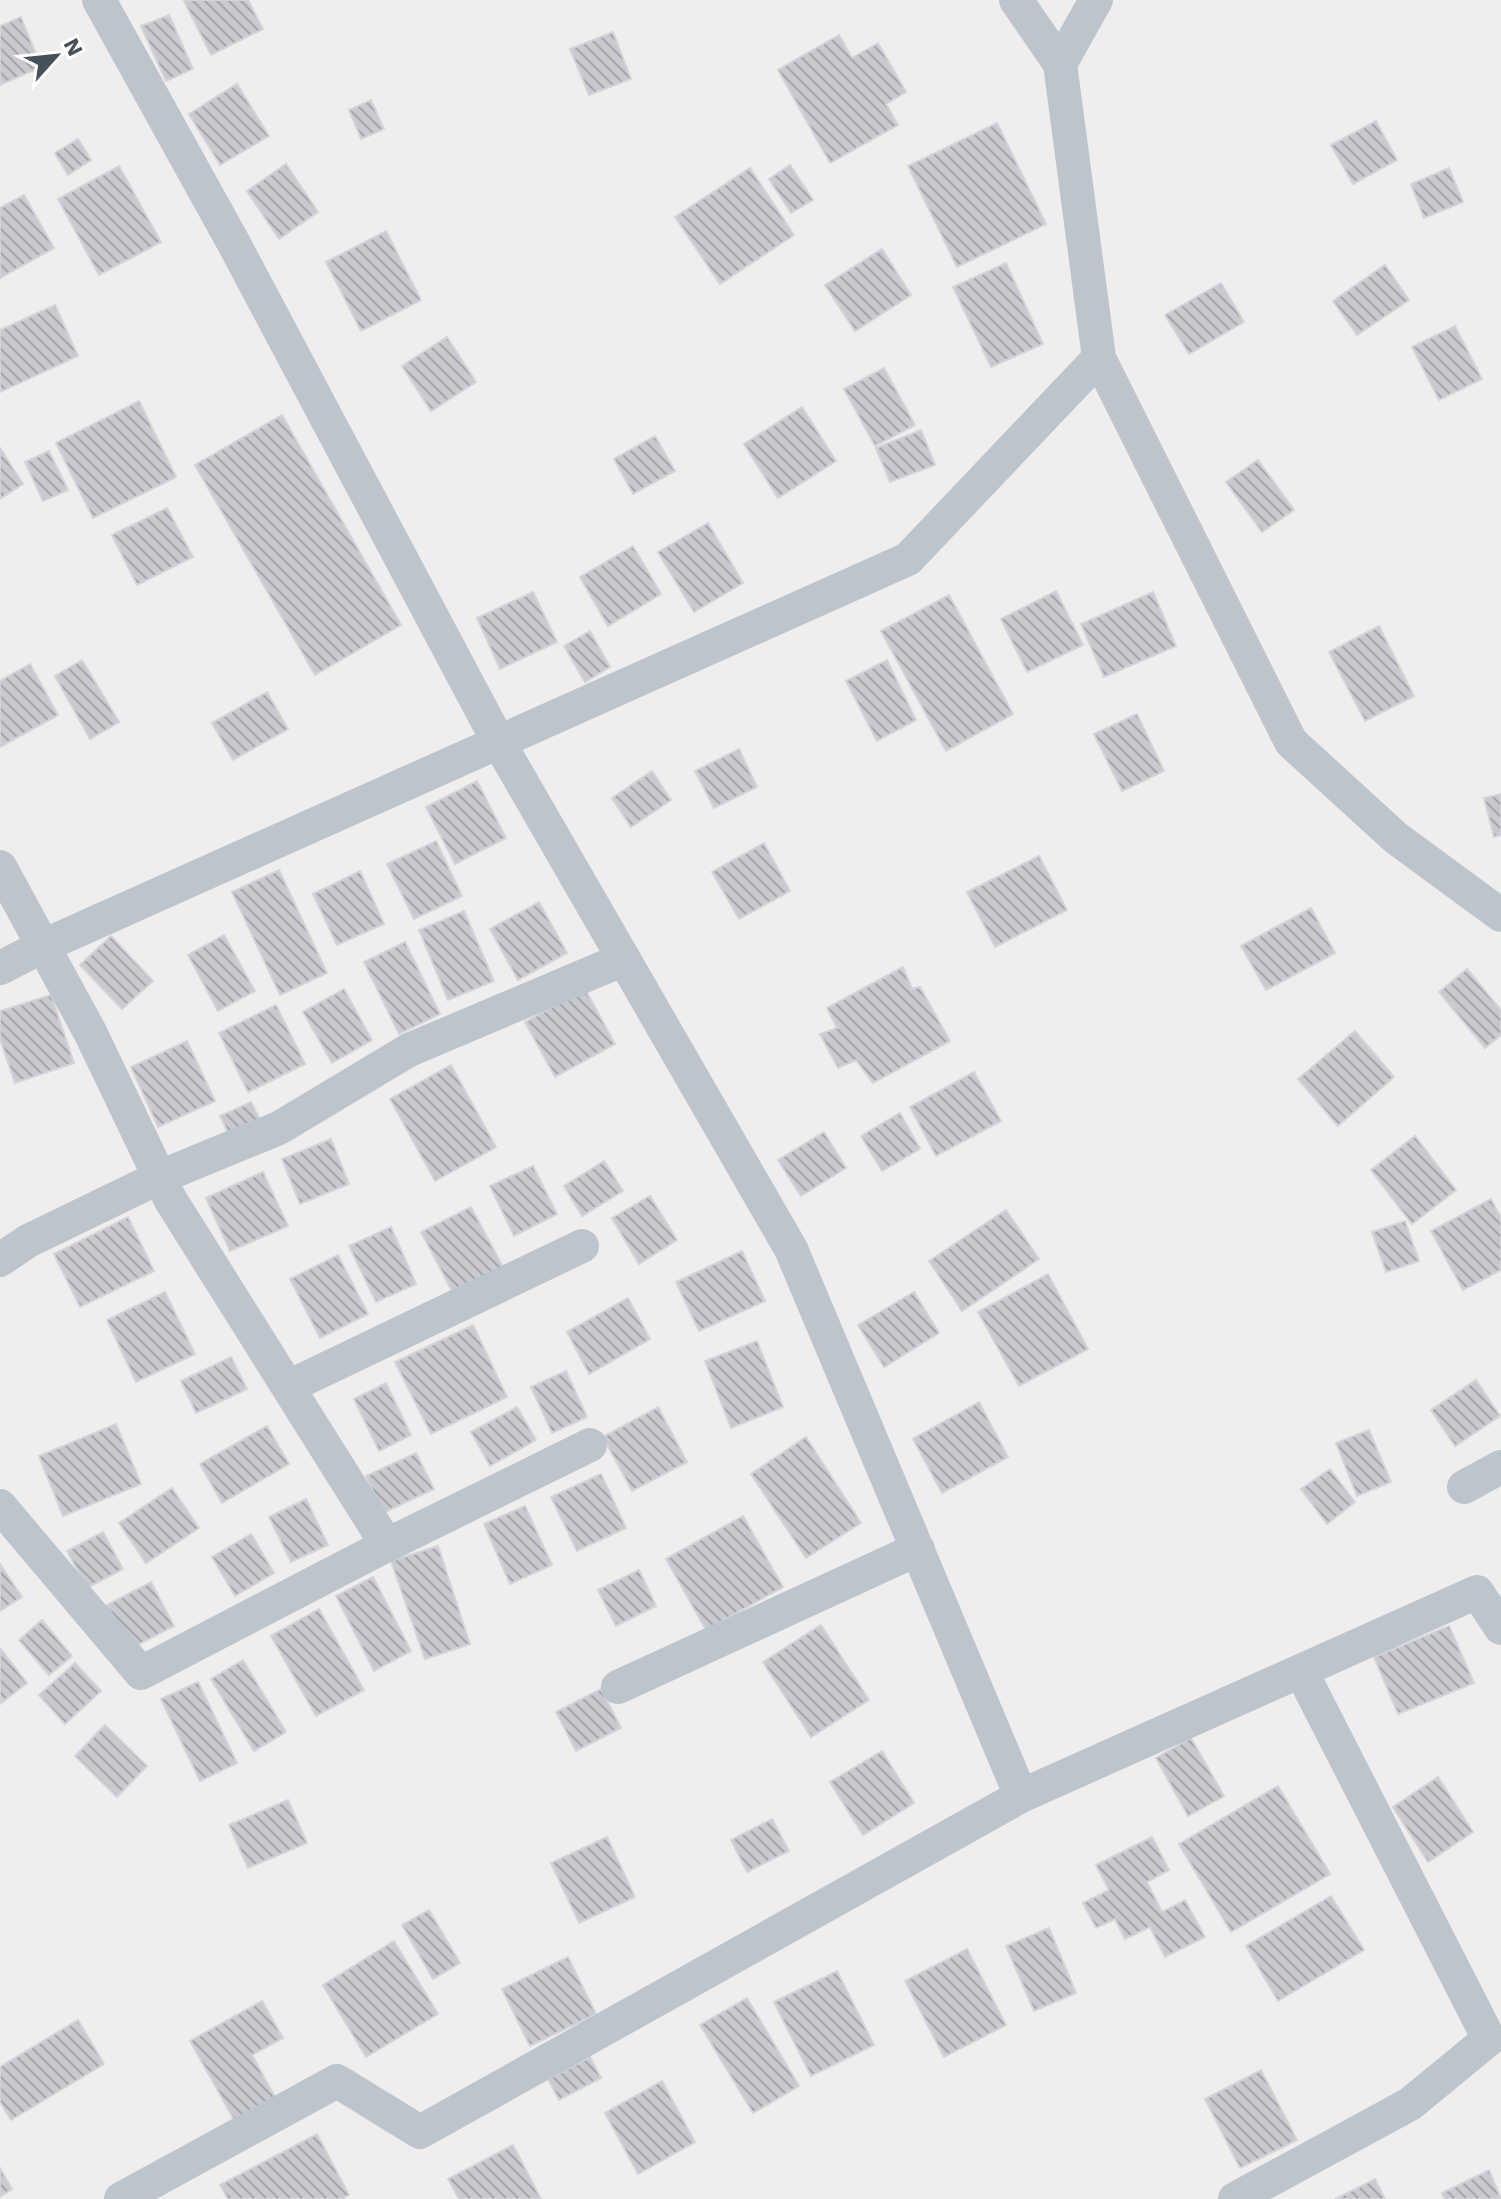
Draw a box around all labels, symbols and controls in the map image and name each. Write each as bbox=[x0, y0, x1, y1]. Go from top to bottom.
north arrow bbox=[16, 16, 96, 96]
text: N bbox=[59, 34, 88, 60]

